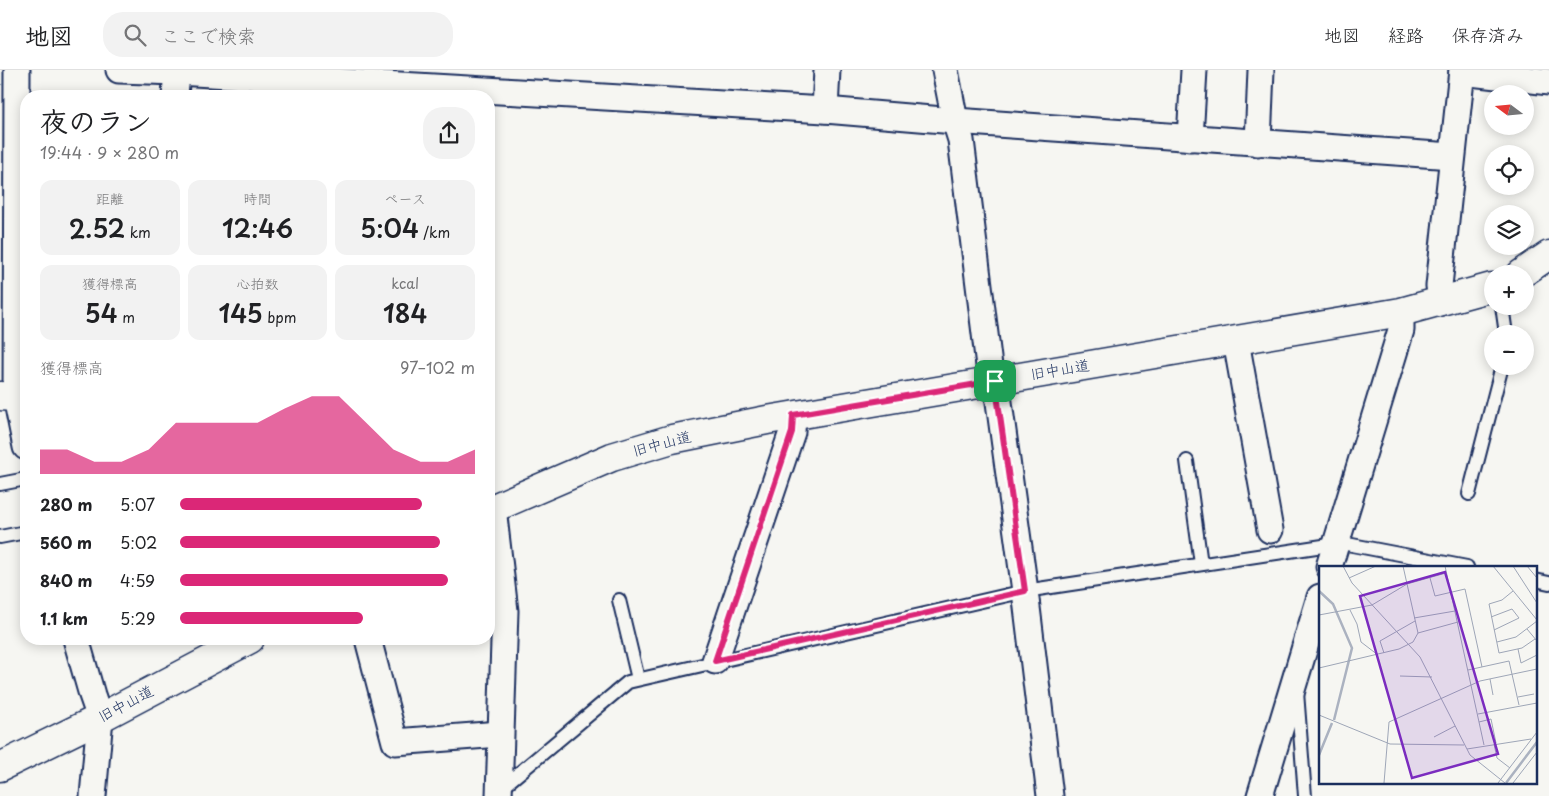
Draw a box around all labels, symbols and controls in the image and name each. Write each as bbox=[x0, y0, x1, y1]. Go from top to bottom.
search box bbox=[103, 12, 453, 57]
text: 地図 bbox=[25, 17, 73, 53]
icon: search bbox=[121, 21, 149, 49]
text: ここで検索 bbox=[161, 21, 256, 49]
text: 地図 bbox=[1324, 21, 1360, 48]
text: 経路 bbox=[1388, 21, 1424, 48]
text: 保存済み bbox=[1452, 21, 1524, 48]
north arrow bbox=[1484, 85, 1534, 135]
map controls bbox=[1484, 85, 1534, 375]
text: 夜のラン bbox=[40, 99, 152, 142]
button: share bbox=[423, 107, 475, 159]
text: 19:44 · 9 × 280 m bbox=[40, 140, 179, 164]
button: locate bbox=[1484, 145, 1534, 195]
text: 距離 bbox=[96, 188, 124, 209]
text: 時間 bbox=[243, 188, 271, 209]
text: ペース bbox=[385, 188, 426, 209]
button: layers bbox=[1484, 205, 1534, 255]
text: 2.52 bbox=[69, 209, 125, 247]
text: 12:46 bbox=[222, 209, 293, 247]
text: 5:04 bbox=[360, 209, 419, 247]
text: km bbox=[125, 222, 151, 243]
text: /km bbox=[419, 222, 450, 243]
button: + bbox=[1484, 265, 1534, 315]
text: 獲得標高 bbox=[82, 273, 138, 294]
text: 心拍数 bbox=[236, 273, 278, 294]
text: kcal bbox=[391, 273, 419, 294]
text: 54 bbox=[85, 294, 118, 332]
text: 145 bbox=[219, 294, 263, 332]
text: 184 bbox=[383, 294, 427, 332]
text: m bbox=[118, 307, 135, 328]
text: bpm bbox=[263, 307, 296, 328]
button: − bbox=[1484, 325, 1534, 375]
street label: 旧中山道 bbox=[1028, 352, 1091, 385]
text: 獲得標高 bbox=[40, 355, 104, 379]
text: 97–102 m bbox=[400, 355, 475, 379]
pin bbox=[974, 360, 1016, 402]
icon: arrive bbox=[981, 367, 1009, 395]
street label: 旧中山道 bbox=[630, 424, 694, 461]
text: 280 m bbox=[40, 492, 92, 516]
text: 5:07 bbox=[120, 492, 155, 516]
text: 560 m bbox=[40, 530, 92, 554]
text: 5:02 bbox=[120, 530, 157, 554]
inset map bbox=[1319, 566, 1536, 784]
text: 840 m bbox=[40, 568, 93, 592]
text: 4:59 bbox=[120, 568, 155, 592]
text: 1.1 km bbox=[40, 606, 88, 630]
text: 5:29 bbox=[120, 606, 155, 630]
street label: 旧中山道 bbox=[93, 678, 157, 727]

